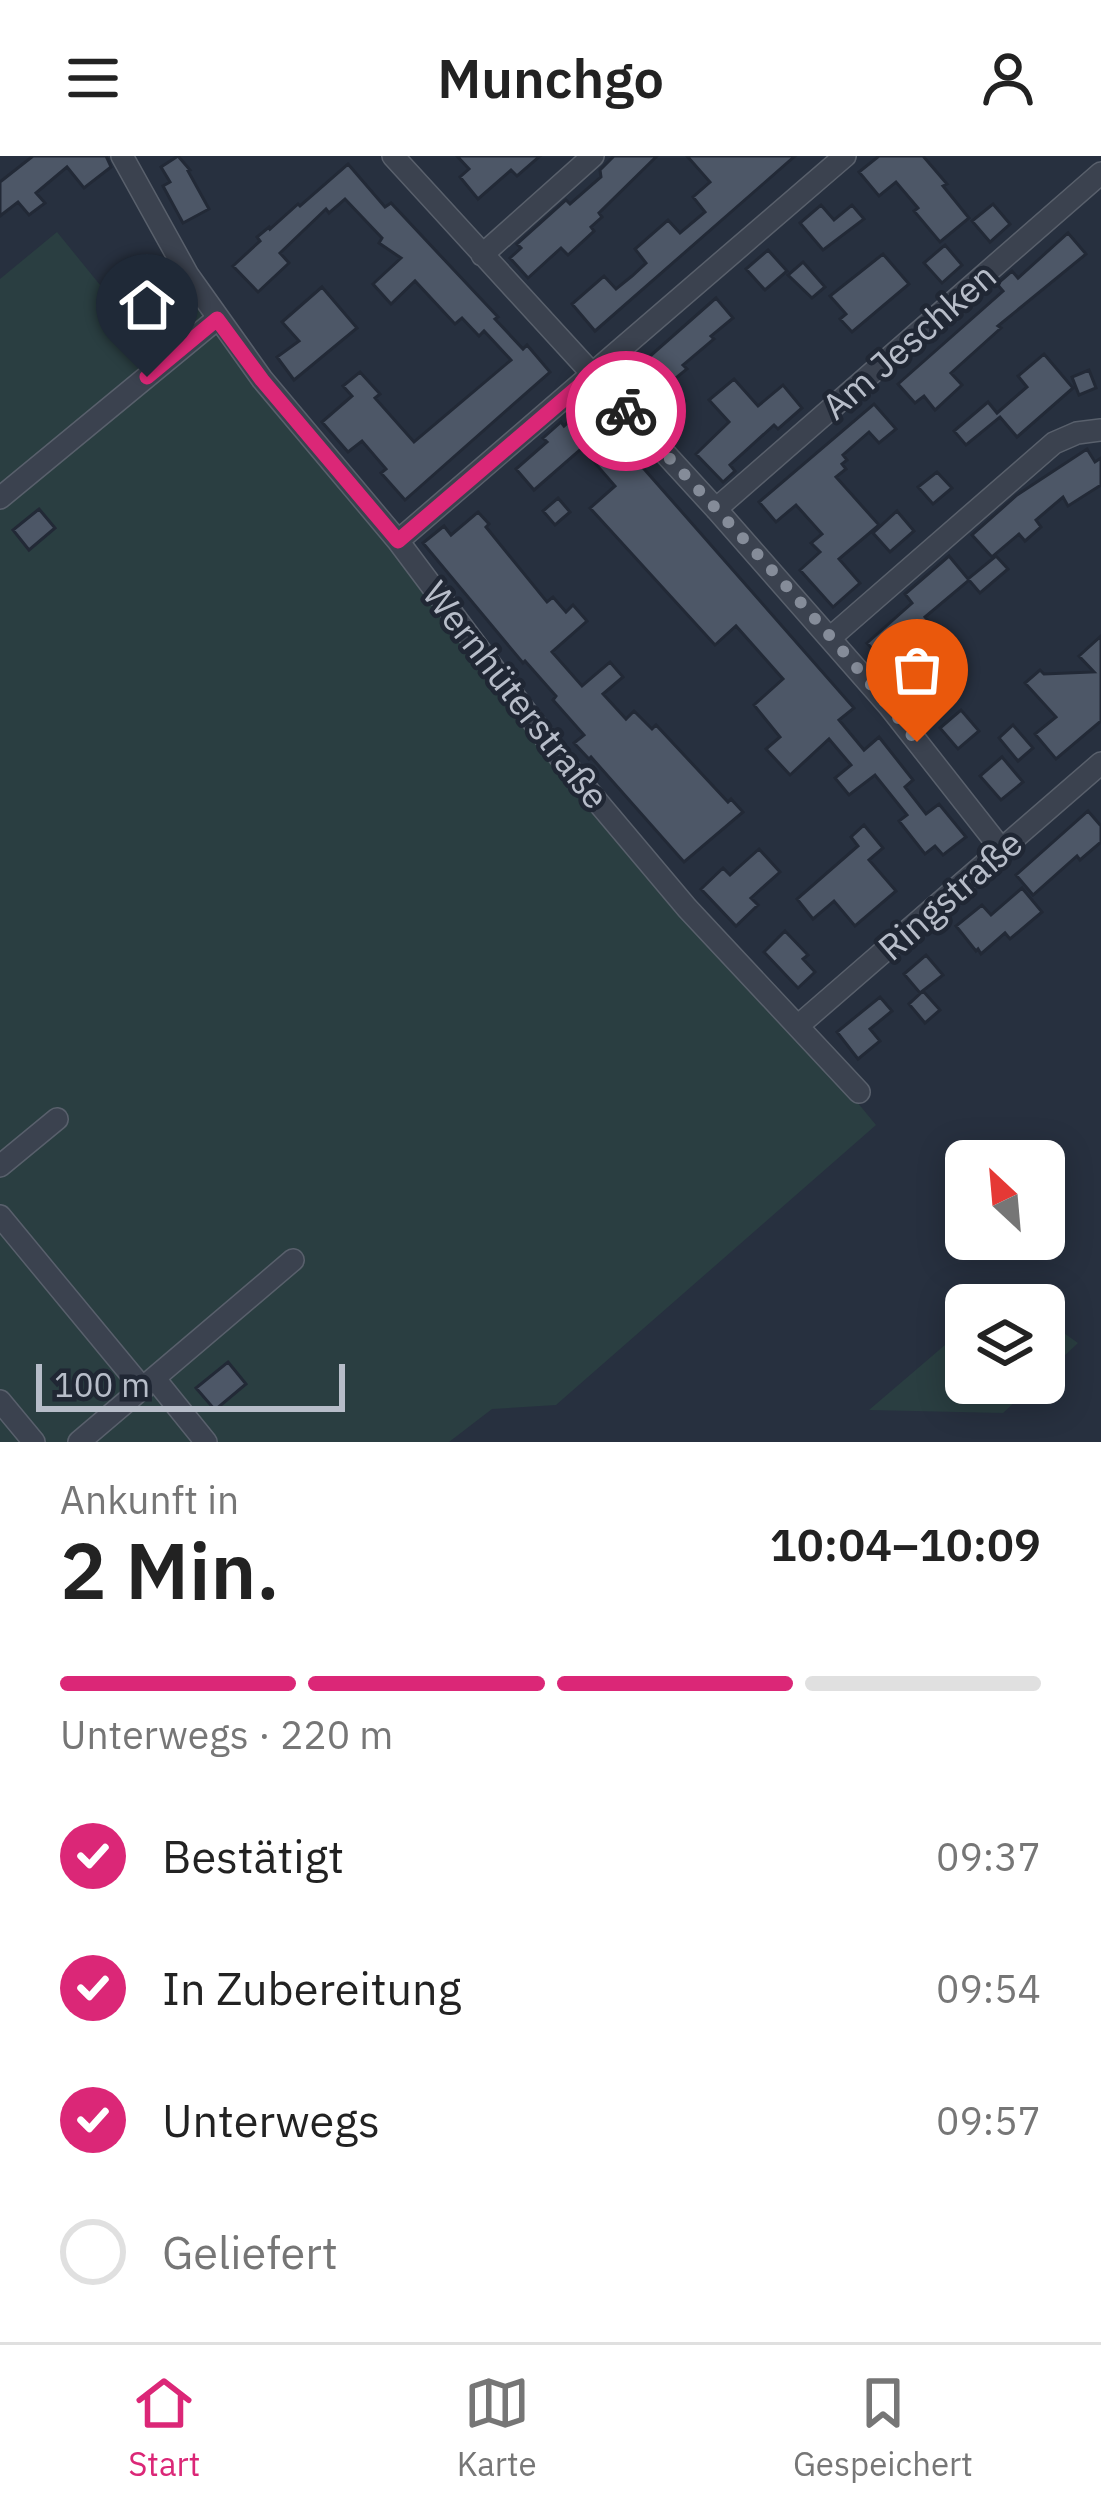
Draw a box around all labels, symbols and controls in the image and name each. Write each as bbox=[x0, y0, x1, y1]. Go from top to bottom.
text: Munchgo bbox=[437, 43, 664, 113]
icon: menu bbox=[60, 45, 126, 111]
icon: person bbox=[975, 45, 1041, 111]
street label: Am Jeschken bbox=[812, 252, 1006, 429]
pin bbox=[96, 254, 198, 377]
icon: home bbox=[114, 272, 180, 338]
courier bbox=[566, 351, 686, 471]
icon: bike bbox=[593, 378, 659, 444]
street label: Wernhüterstraße bbox=[413, 571, 620, 818]
pin bbox=[866, 619, 968, 742]
icon: bag bbox=[884, 637, 950, 703]
street label: Ringstraße bbox=[868, 819, 1032, 970]
north arrow bbox=[945, 1140, 1065, 1260]
map controls bbox=[945, 1140, 1065, 1404]
button: layers bbox=[945, 1284, 1065, 1404]
scale bar bbox=[36, 1358, 345, 1411]
text: 100 m bbox=[54, 1363, 150, 1406]
text: Ankunft in bbox=[60, 1474, 239, 1525]
text: 10:04–10:09 bbox=[770, 1515, 1041, 1573]
text: 2 Min. bbox=[60, 1519, 280, 1620]
text: Unterwegs · 220 m bbox=[60, 1709, 393, 1760]
icon: check bbox=[60, 1823, 126, 1889]
text: Bestätigt bbox=[162, 1827, 344, 1885]
text: 09:37 bbox=[936, 1831, 1041, 1882]
icon: check bbox=[60, 1955, 126, 2021]
text: In Zubereitung bbox=[162, 1959, 461, 2017]
text: 09:54 bbox=[936, 1963, 1041, 2014]
icon: check bbox=[60, 2087, 126, 2153]
text: Unterwegs bbox=[162, 2091, 380, 2149]
text: 09:57 bbox=[936, 2095, 1041, 2146]
text: Geliefert bbox=[162, 2223, 338, 2281]
tab: Start bbox=[128, 2370, 200, 2485]
tab: Karte bbox=[457, 2370, 537, 2485]
tab: Gespeichert bbox=[793, 2370, 973, 2485]

